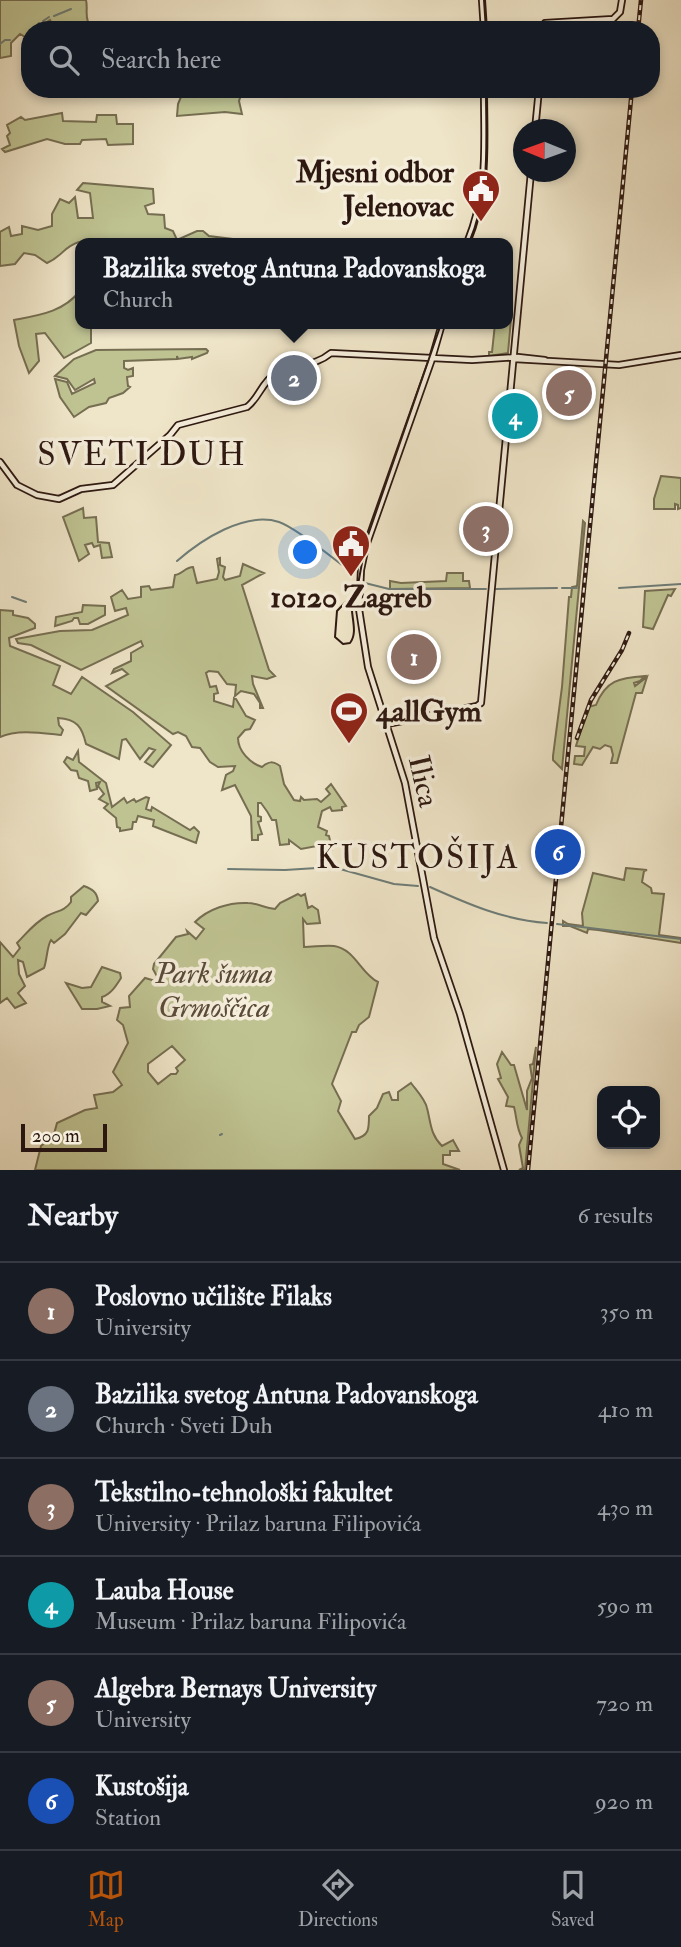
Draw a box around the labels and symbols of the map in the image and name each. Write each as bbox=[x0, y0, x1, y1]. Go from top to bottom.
north arrow bbox=[513, 119, 576, 182]
place label: Mjesni odbor Jelenovac bbox=[295, 154, 455, 225]
public building icon: Mjesni odbor Jelenovac bbox=[460, 168, 502, 223]
pin: 2 bbox=[271, 352, 317, 404]
pin: 5 bbox=[546, 367, 592, 419]
pin: 4 bbox=[492, 390, 538, 442]
district label: SVETI DUH bbox=[37, 434, 247, 475]
pin: 3 bbox=[463, 503, 509, 555]
public building icon: 10120 Zagreb bbox=[330, 523, 372, 578]
your location bbox=[288, 535, 322, 569]
place label: 10120 Zagreb bbox=[270, 579, 432, 616]
pin: 1 bbox=[391, 631, 437, 683]
sports icon: 4allGym bbox=[328, 690, 370, 745]
place label: 4allGym bbox=[375, 693, 482, 730]
street label: Ilica bbox=[400, 752, 448, 811]
pin: 6 bbox=[535, 826, 581, 878]
district label: KUSTOŠIJA bbox=[316, 835, 520, 879]
park label: Park šuma Grmoščica bbox=[154, 955, 273, 1026]
scale bar bbox=[21, 1121, 107, 1153]

